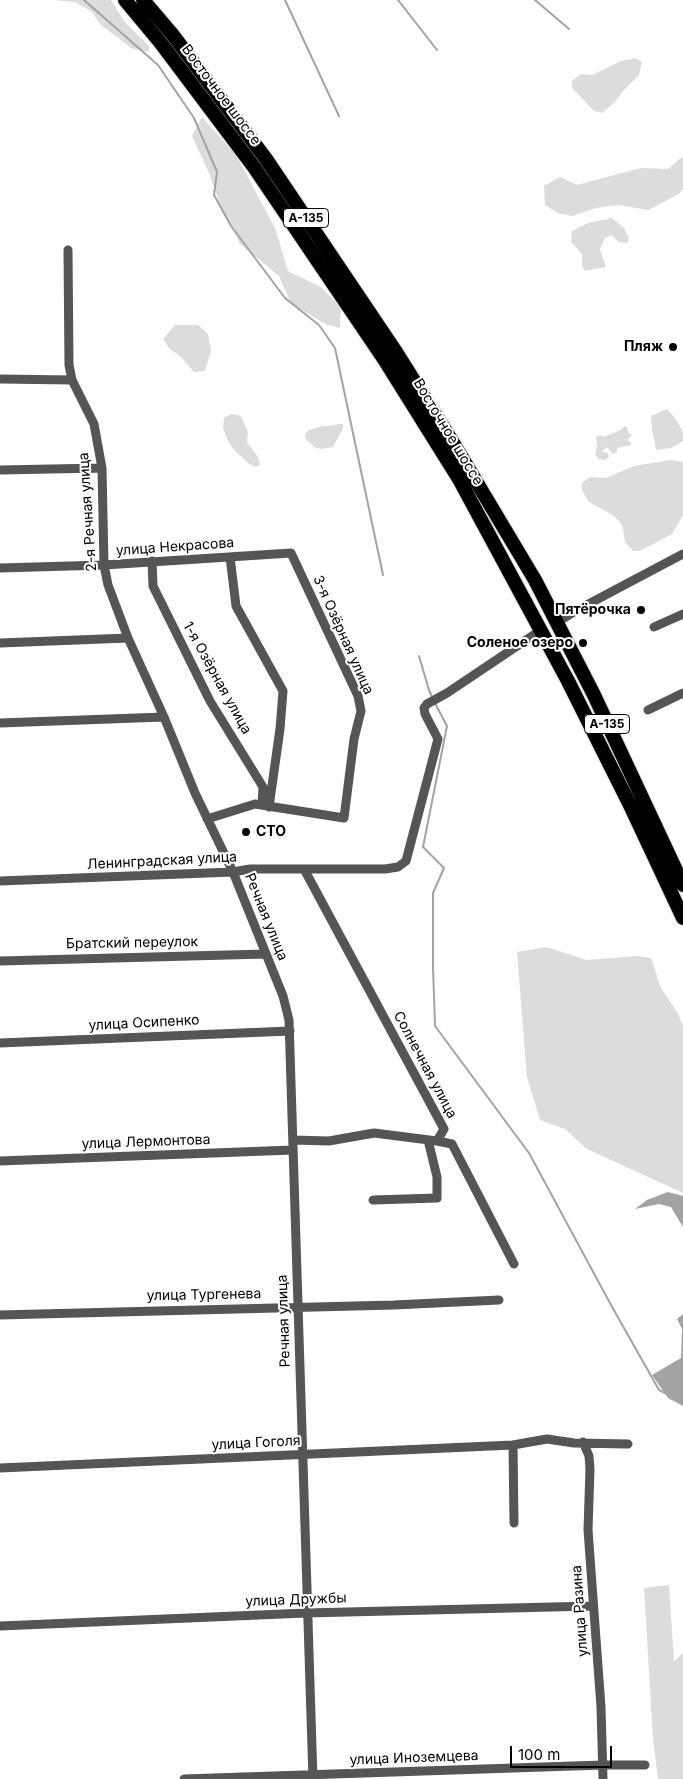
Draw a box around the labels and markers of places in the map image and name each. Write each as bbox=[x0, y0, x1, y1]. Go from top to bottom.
place label: Пляж bbox=[624, 339, 663, 355]
marker: Пляж bbox=[667, 341, 679, 353]
place label: Пятёрочка bbox=[555, 602, 631, 618]
marker: Пятёрочка bbox=[635, 604, 647, 616]
place label: Соленое озеро bbox=[467, 635, 573, 651]
marker: Соленое озеро bbox=[577, 637, 589, 649]
place label: СТО bbox=[256, 824, 286, 840]
marker: СТО bbox=[240, 826, 252, 838]

